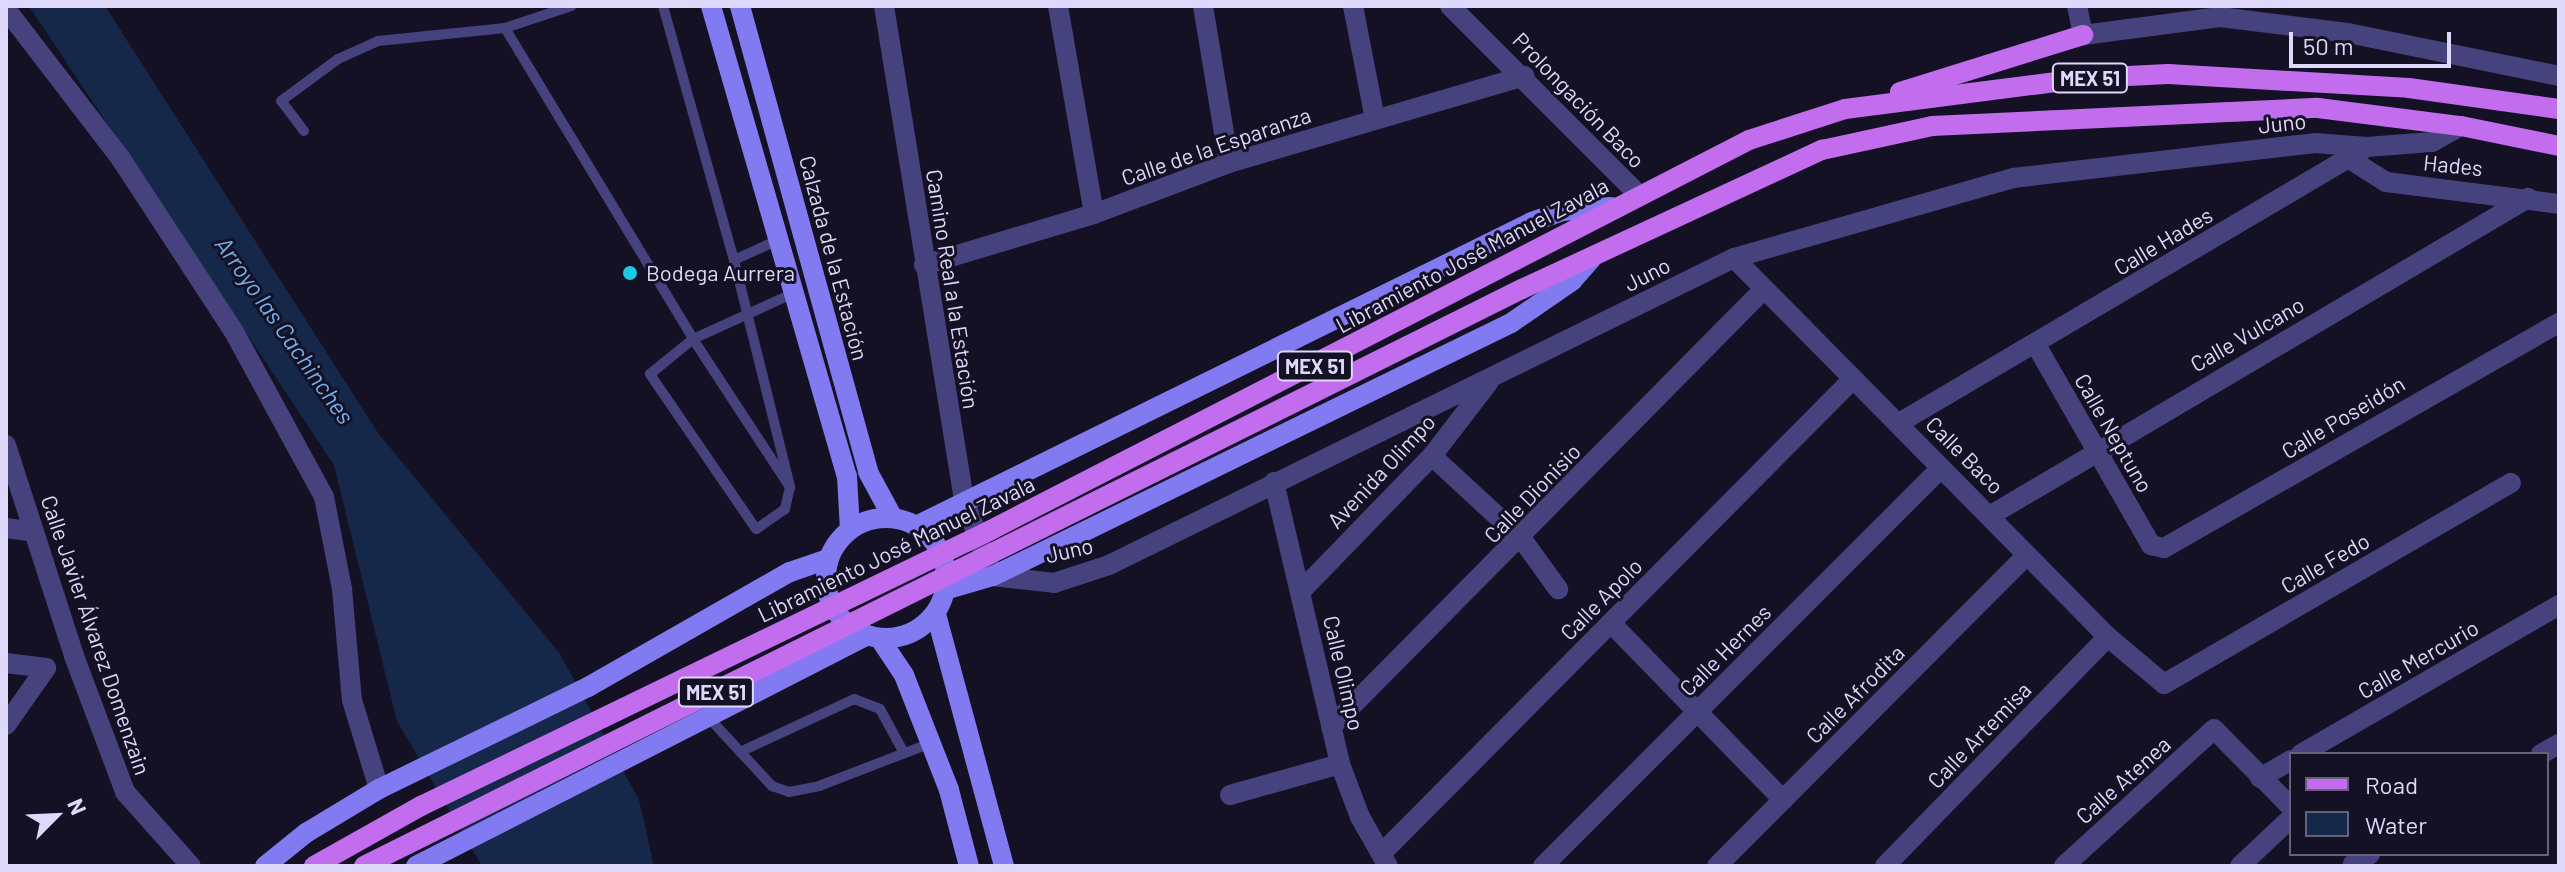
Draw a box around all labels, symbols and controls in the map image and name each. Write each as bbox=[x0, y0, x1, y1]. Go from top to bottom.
scale bar bbox=[2293, 16, 2455, 66]
street label: Prolongación Baco bbox=[1508, 27, 1650, 173]
text: 50 m bbox=[2303, 31, 2354, 60]
road number: MEX 51 bbox=[2050, 62, 2130, 94]
street label: Calle de la Esparanza bbox=[1118, 101, 1314, 191]
street label: Juno bbox=[2257, 107, 2307, 139]
street label: Hades bbox=[2422, 149, 2484, 181]
street label: Calzada de la Estación bbox=[794, 153, 874, 363]
street label: Camino Real a la Estación bbox=[921, 167, 985, 411]
street label: Libramiento José Manuel Zavala bbox=[1331, 172, 1613, 338]
street label: Calle Hades bbox=[2109, 201, 2217, 281]
water label: Arroyo las Cachinches bbox=[209, 231, 361, 429]
street label: Juno bbox=[1620, 251, 1674, 297]
place label: Bodega Aurrera bbox=[646, 260, 795, 286]
marker: Bodega Aurrera bbox=[621, 264, 639, 282]
street label: Calle Vulcano bbox=[2186, 291, 2308, 377]
road number: MEX 51 bbox=[1275, 350, 1355, 382]
street label: Calle Neptuno bbox=[2069, 369, 2159, 497]
street label: Calle Poseidón bbox=[2277, 370, 2409, 464]
street label: Avenida Olimpo bbox=[1321, 409, 1441, 533]
street label: Calle Baco bbox=[1921, 411, 2009, 499]
street label: Calle Dionisio bbox=[1478, 438, 1586, 548]
street label: Libramiento José Manuel Zavala bbox=[753, 470, 1039, 628]
street label: Calle Javier Álvarez Domenzain bbox=[36, 492, 156, 778]
street label: Calle Fedo bbox=[2276, 527, 2374, 599]
street label: Juno bbox=[1043, 532, 1095, 568]
street label: Calle Apolo bbox=[1555, 553, 1647, 645]
street label: Calle Hernes bbox=[1674, 599, 1776, 701]
street label: Calle Olimpo bbox=[1318, 613, 1370, 733]
street label: Calle Mercurio bbox=[2353, 614, 2483, 704]
street label: Calle Afrodita bbox=[1800, 639, 1910, 749]
road number: MEX 51 bbox=[676, 676, 756, 708]
street label: Calle Artemisa bbox=[1922, 676, 2036, 794]
street label: Calle Atenea bbox=[2070, 731, 2176, 829]
legend bbox=[2289, 752, 2549, 856]
text: Road bbox=[2365, 770, 2418, 799]
north arrow bbox=[16, 776, 96, 856]
text: N bbox=[63, 794, 93, 818]
text: Water bbox=[2365, 810, 2427, 839]

